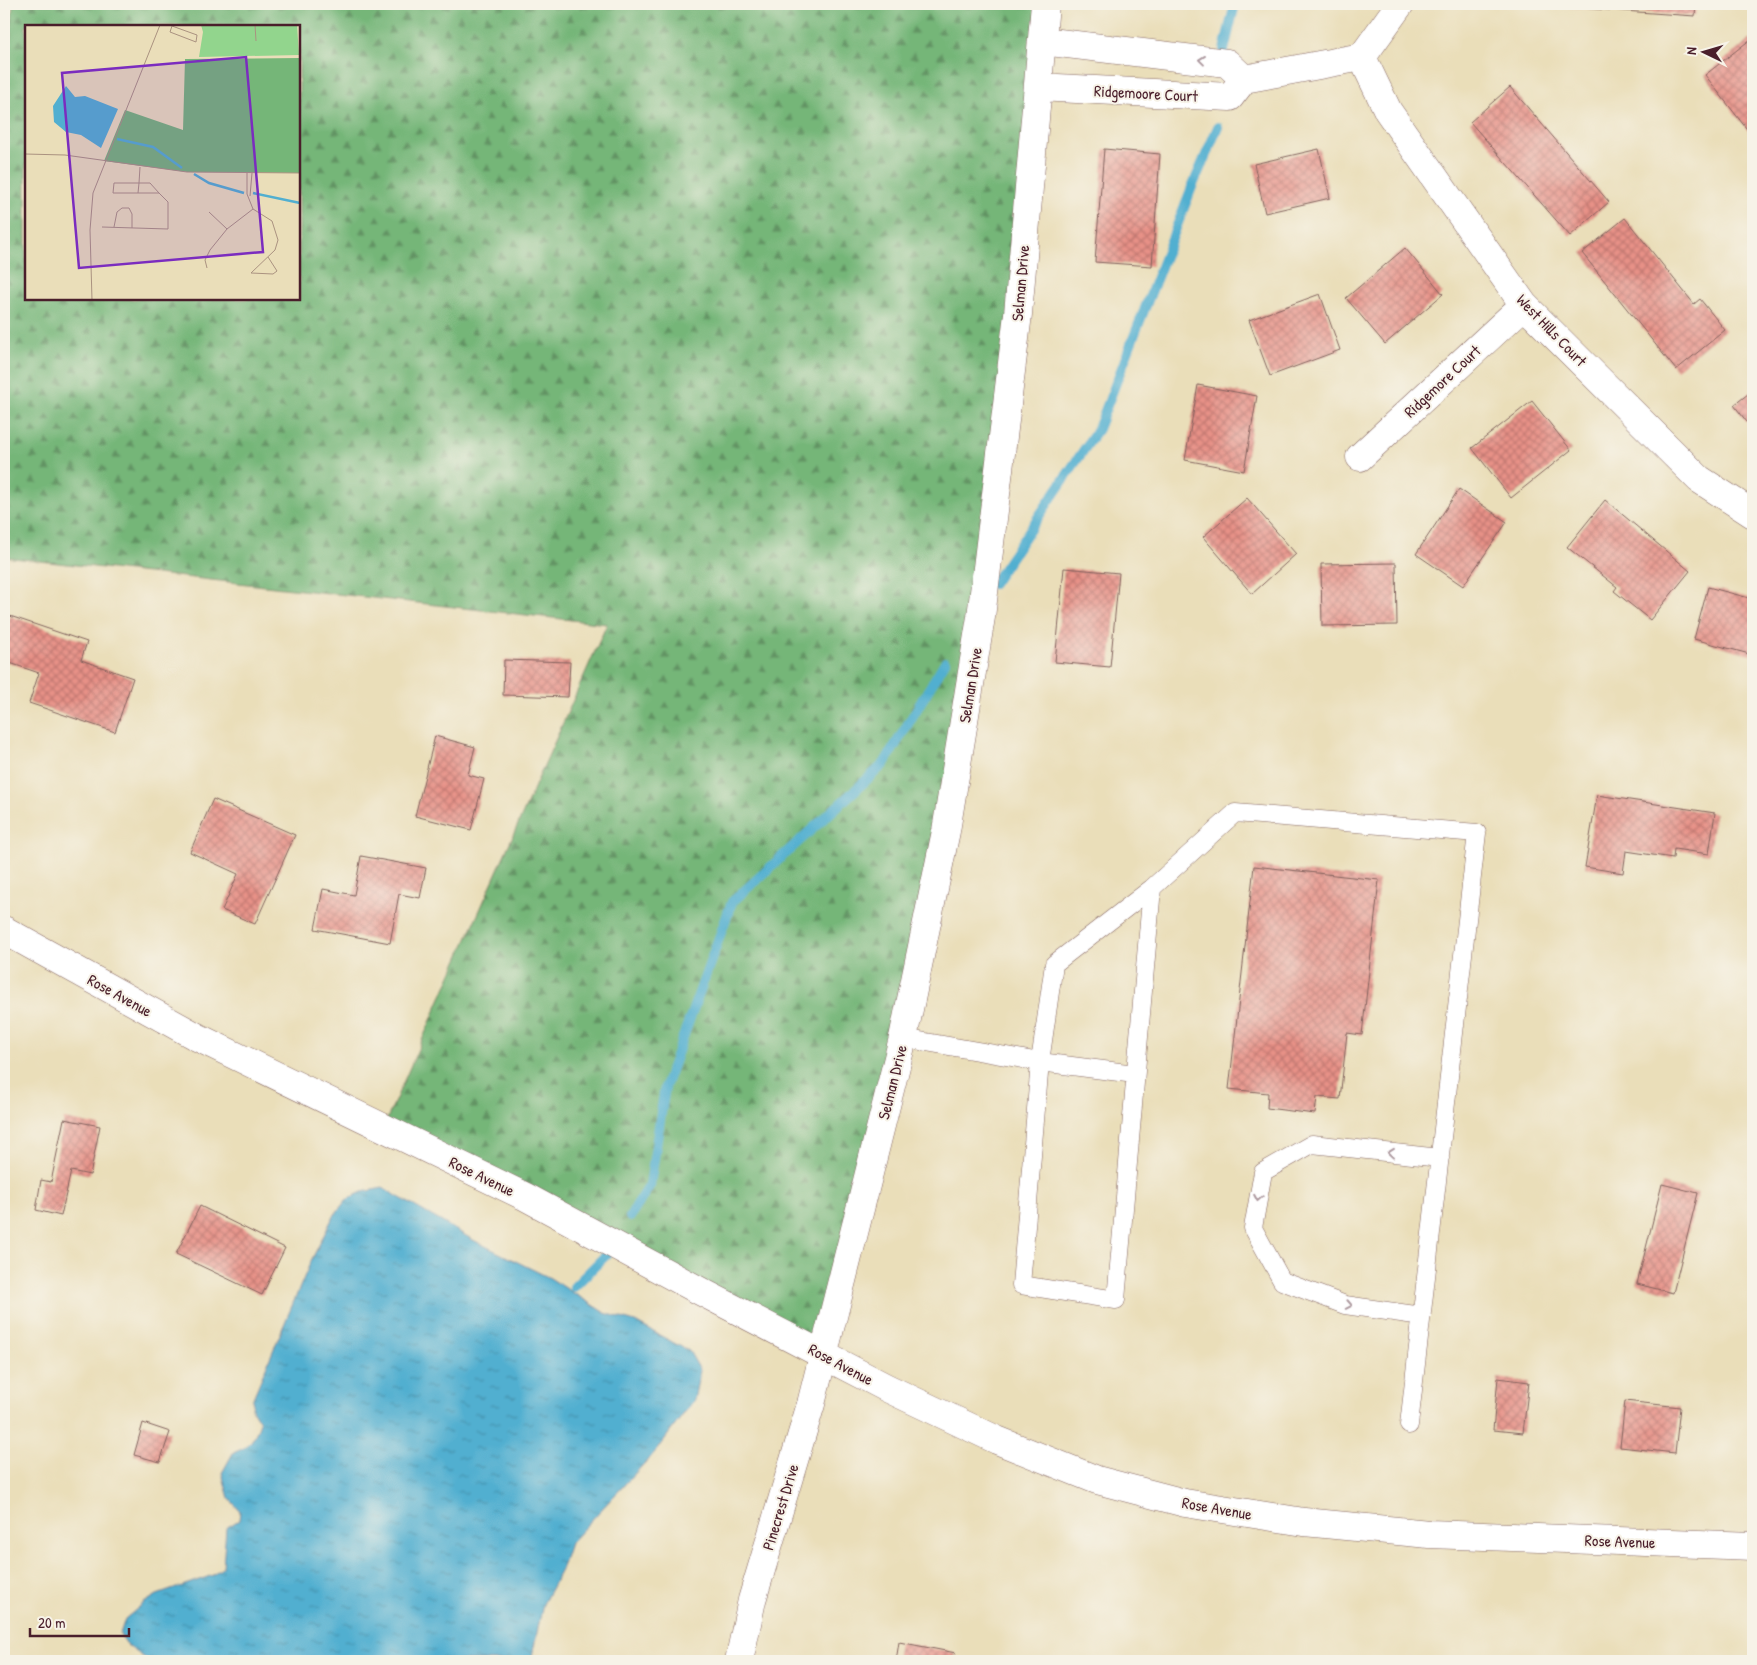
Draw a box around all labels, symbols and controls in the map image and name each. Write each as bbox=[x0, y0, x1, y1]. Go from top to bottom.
inset map bbox=[25, 25, 300, 300]
north arrow bbox=[1680, 28, 1730, 78]
text: N bbox=[1681, 46, 1700, 55]
one-way arrow bbox=[1198, 55, 1206, 66]
street label: Ridgemoore Court bbox=[1094, 79, 1199, 107]
street label: Selman Drive bbox=[1006, 243, 1034, 322]
street label: West Hills Court bbox=[1512, 289, 1592, 371]
street label: Ridgemore Court bbox=[1399, 339, 1485, 422]
street label: Selman Drive bbox=[953, 645, 987, 724]
street label: Rose Avenue bbox=[84, 968, 157, 1022]
street label: Selman Drive bbox=[872, 1042, 912, 1122]
one-way arrow bbox=[1387, 1148, 1395, 1159]
street label: Rose Avenue bbox=[445, 1151, 519, 1202]
one-way arrow bbox=[1254, 1193, 1264, 1202]
one-way arrow bbox=[1345, 1299, 1353, 1310]
street label: Rose Avenue bbox=[805, 1338, 878, 1391]
street label: Pinecrest Drive bbox=[756, 1461, 804, 1553]
street label: Rose Avenue bbox=[1180, 1491, 1254, 1525]
street label: Rose Avenue bbox=[1584, 1529, 1656, 1553]
scale bar bbox=[30, 1605, 129, 1637]
text: 20 m bbox=[38, 1612, 65, 1633]

